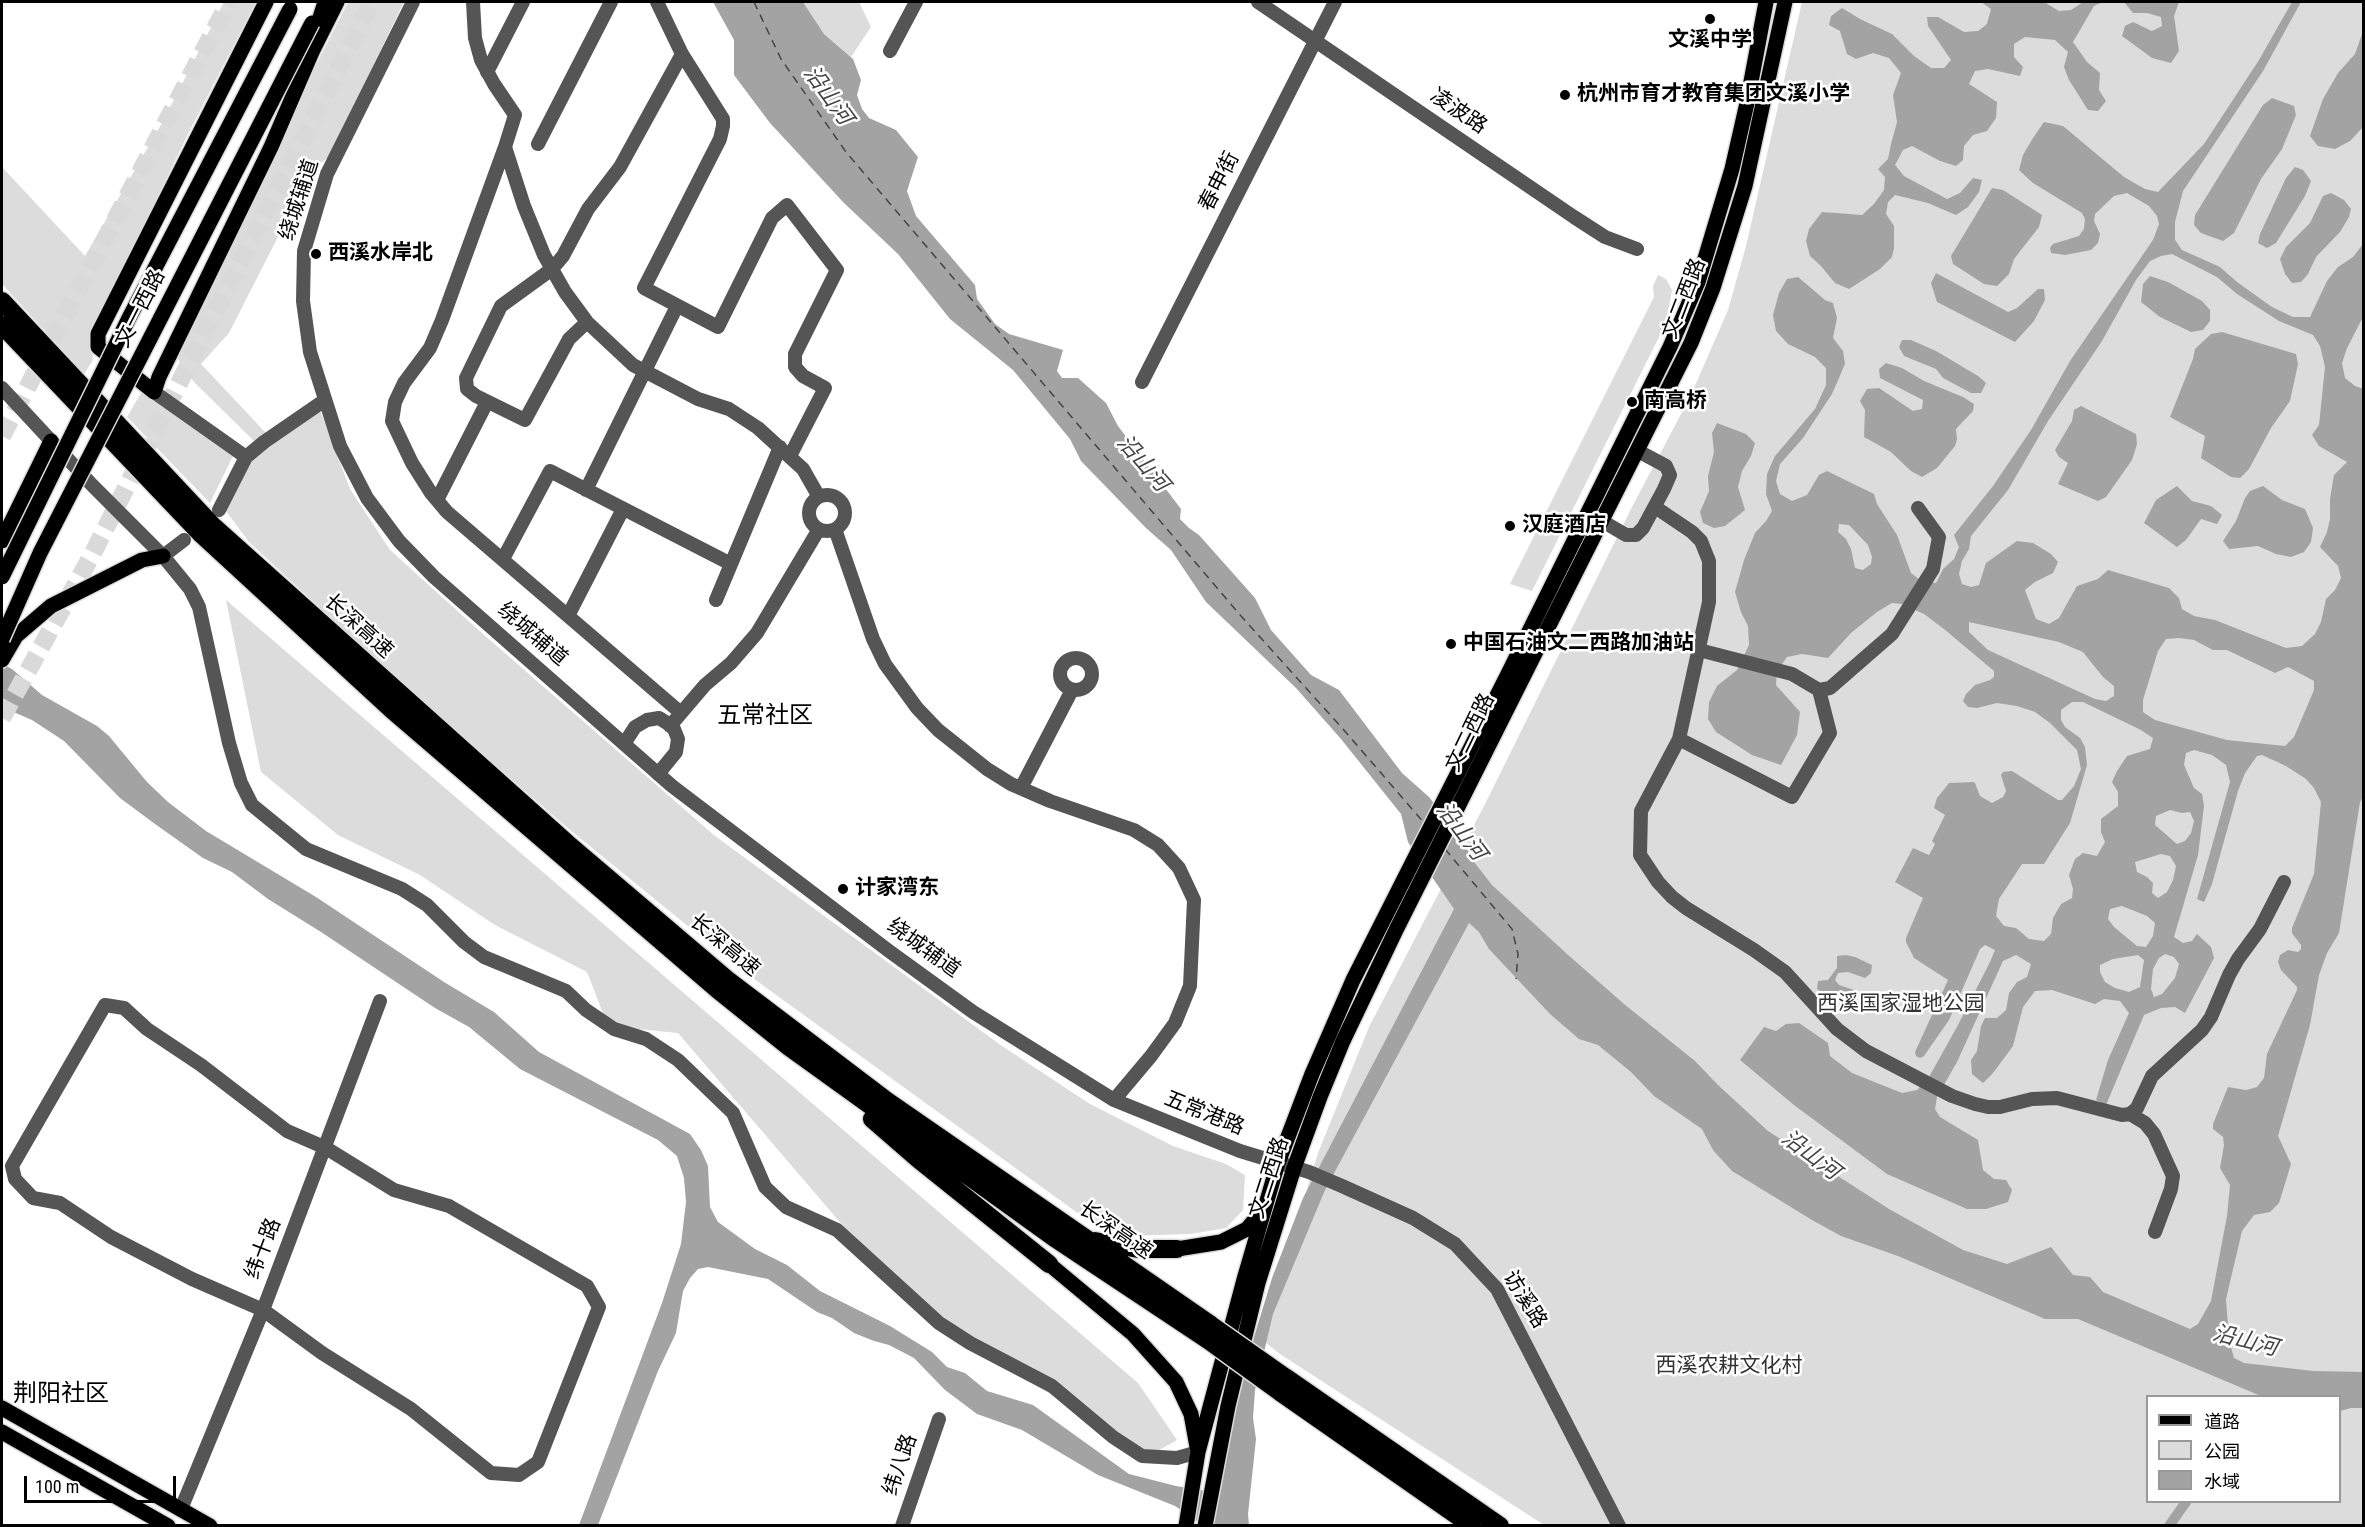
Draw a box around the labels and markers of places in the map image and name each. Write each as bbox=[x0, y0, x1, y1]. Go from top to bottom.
marker: 文溪中学 bbox=[1703, 12, 1717, 26]
place label: 文溪中学 bbox=[1668, 28, 1752, 54]
place label: 杭州市育才教育集团文溪小学 bbox=[1577, 82, 1850, 108]
marker: 杭州市育才教育集团文溪小学 bbox=[1558, 88, 1572, 102]
place label: 西溪水岸北 bbox=[328, 241, 433, 267]
marker: 西溪水岸北 bbox=[309, 247, 323, 261]
place label: 南高桥 bbox=[1644, 389, 1707, 415]
marker: 南高桥 bbox=[1625, 395, 1639, 409]
place label: 汉庭酒店 bbox=[1522, 513, 1606, 539]
marker: 汉庭酒店 bbox=[1503, 519, 1517, 533]
place label: 中国石油文二西路加油站 bbox=[1463, 631, 1694, 657]
marker: 中国石油文二西路加油站 bbox=[1444, 637, 1458, 651]
place label: 计家湾东 bbox=[855, 876, 939, 902]
marker: 计家湾东 bbox=[836, 882, 850, 896]

